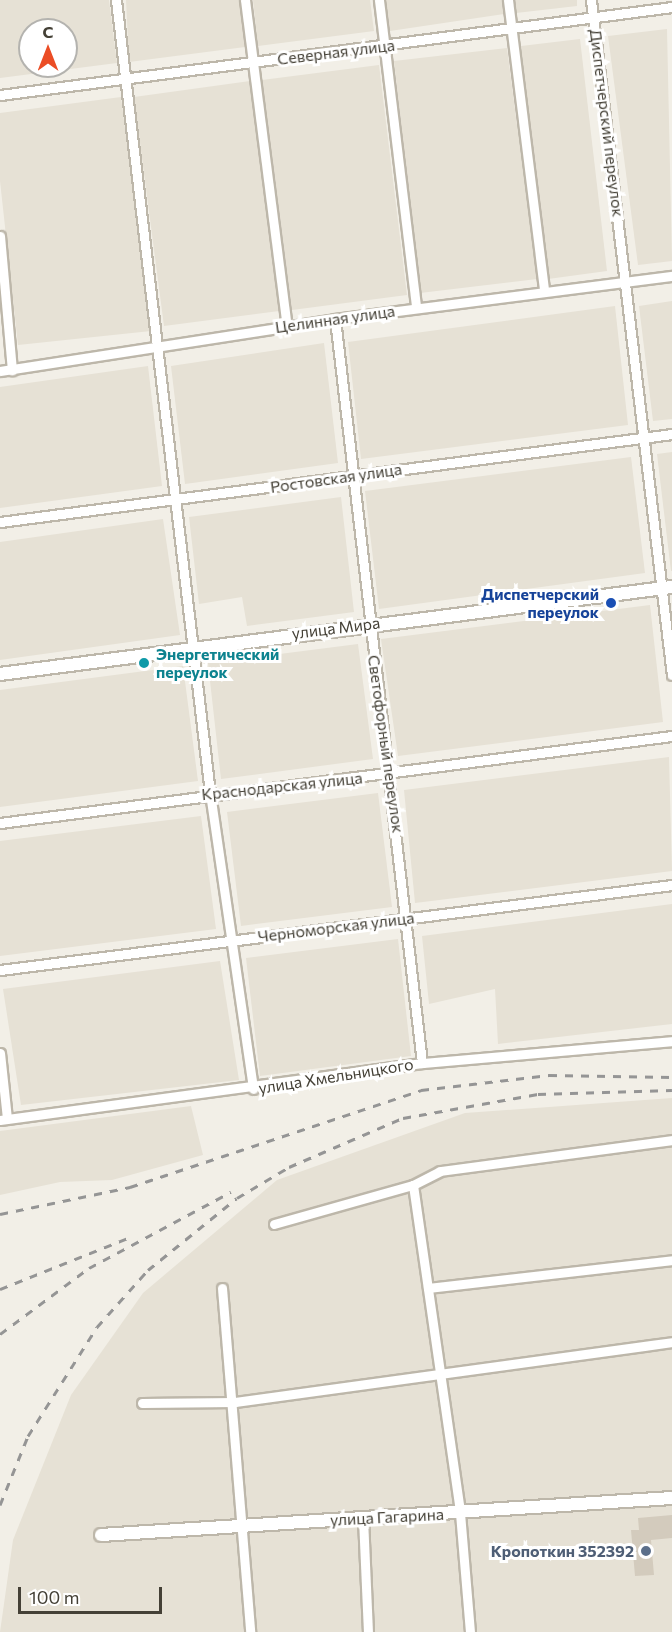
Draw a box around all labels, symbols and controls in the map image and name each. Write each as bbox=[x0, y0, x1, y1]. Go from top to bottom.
north arrow bbox=[18, 18, 78, 78]
text: С bbox=[43, 22, 53, 41]
street label: Диспетчерский переулок bbox=[586, 28, 628, 218]
street label: Северная улица bbox=[276, 35, 396, 69]
street label: Целинная улица bbox=[274, 301, 396, 337]
street label: Ростовская улица bbox=[269, 459, 403, 497]
place label: Диспетчерский переулок bbox=[481, 584, 599, 622]
marker: Диспетчерский переулок bbox=[604, 596, 618, 610]
street label: улица Мира bbox=[291, 613, 381, 643]
place label: Энергетический переулок bbox=[156, 644, 279, 682]
street label: Светофорный переулок bbox=[364, 654, 408, 834]
marker: Энергетический переулок bbox=[137, 656, 151, 670]
street label: Краснодарская улица bbox=[201, 768, 363, 804]
street label: Черноморская улица bbox=[257, 908, 415, 946]
street label: улица Хмельницкого bbox=[257, 1054, 415, 1098]
street label: улица Гагарина bbox=[330, 1504, 444, 1530]
place label: Кропоткин 352392 bbox=[491, 1541, 634, 1561]
marker: Кропоткин 352392 bbox=[639, 1544, 653, 1558]
scale bar bbox=[21, 1575, 165, 1613]
text: 100 m bbox=[29, 1586, 79, 1608]

